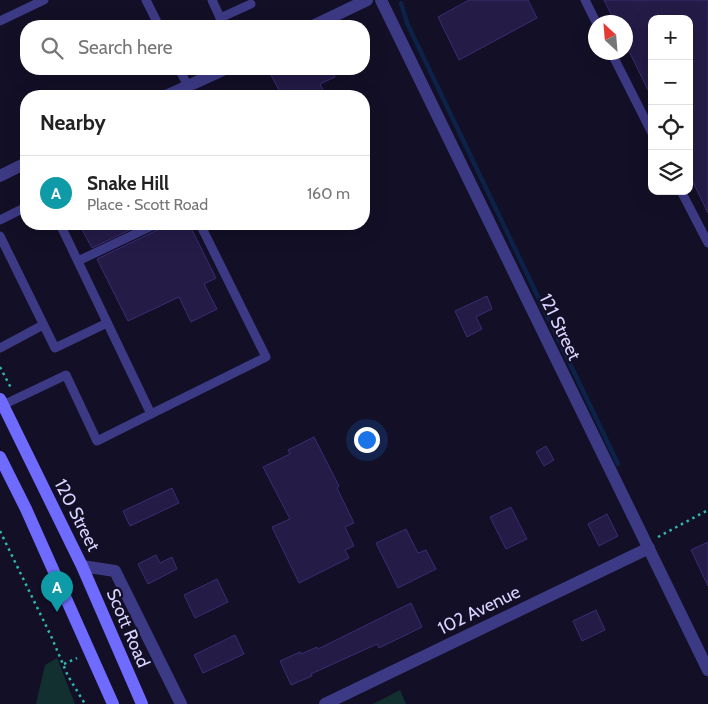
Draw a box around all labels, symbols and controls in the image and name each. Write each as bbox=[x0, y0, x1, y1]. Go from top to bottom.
north arrow bbox=[588, 15, 633, 60]
map controls bbox=[648, 15, 693, 195]
button: + bbox=[648, 15, 693, 60]
search box bbox=[20, 20, 370, 75]
icon: search bbox=[38, 34, 66, 62]
text: Search here bbox=[78, 36, 172, 59]
button: − bbox=[648, 60, 693, 105]
button: locate bbox=[648, 105, 693, 150]
text: Nearby bbox=[40, 110, 106, 135]
button: layers bbox=[648, 150, 693, 195]
text: Snake Hill bbox=[87, 172, 169, 195]
text: A bbox=[51, 184, 61, 203]
text: 160 m bbox=[307, 184, 350, 203]
text: Place · Scott Road bbox=[87, 195, 208, 214]
street label: 121 Street bbox=[534, 290, 586, 364]
your location bbox=[354, 427, 380, 453]
street label: 120 Street bbox=[49, 475, 105, 555]
pin: A bbox=[41, 571, 73, 612]
street label: 102 Avenue bbox=[434, 581, 524, 639]
street label: Scott Road bbox=[102, 585, 154, 671]

